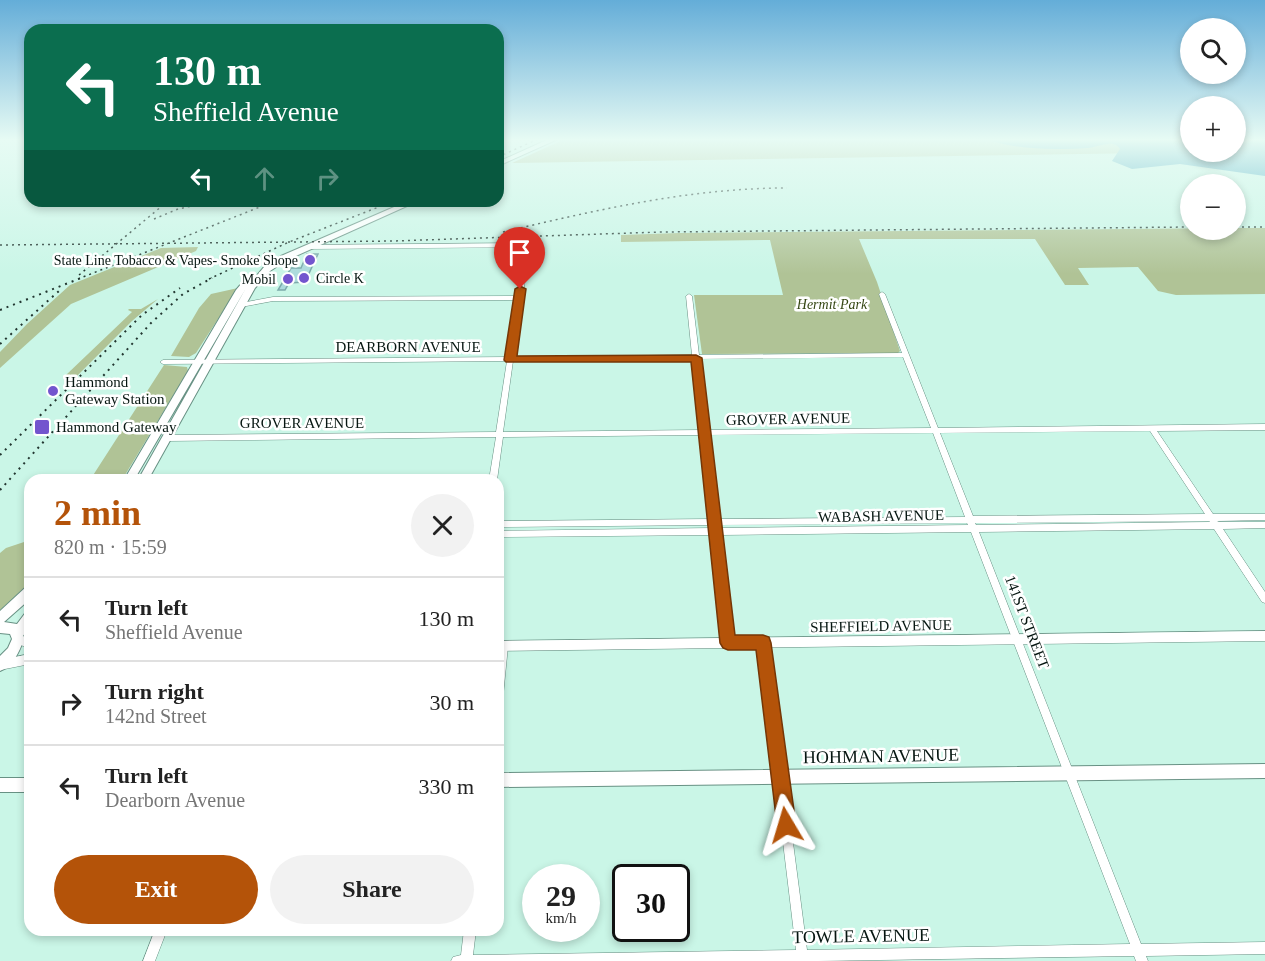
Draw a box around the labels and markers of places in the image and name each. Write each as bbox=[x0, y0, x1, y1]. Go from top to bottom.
pin bbox=[494, 227, 545, 289]
place label: State Line Tobacco & Vapes- Smoke Shope bbox=[54, 253, 298, 268]
marker: State Line Tobacco & Vapes- Smoke Shope bbox=[303, 253, 317, 267]
marker: Circle K bbox=[297, 271, 311, 285]
place label: Circle K bbox=[316, 271, 364, 286]
place label: Mobil bbox=[242, 272, 276, 287]
marker: Mobil bbox=[281, 272, 295, 286]
place label: Hammond Gateway Station bbox=[65, 374, 165, 407]
marker: Hammond Gateway Station bbox=[46, 384, 60, 398]
marker: Hammond Gateway bbox=[33, 418, 51, 436]
place label: Hammond Gateway bbox=[56, 419, 177, 435]

